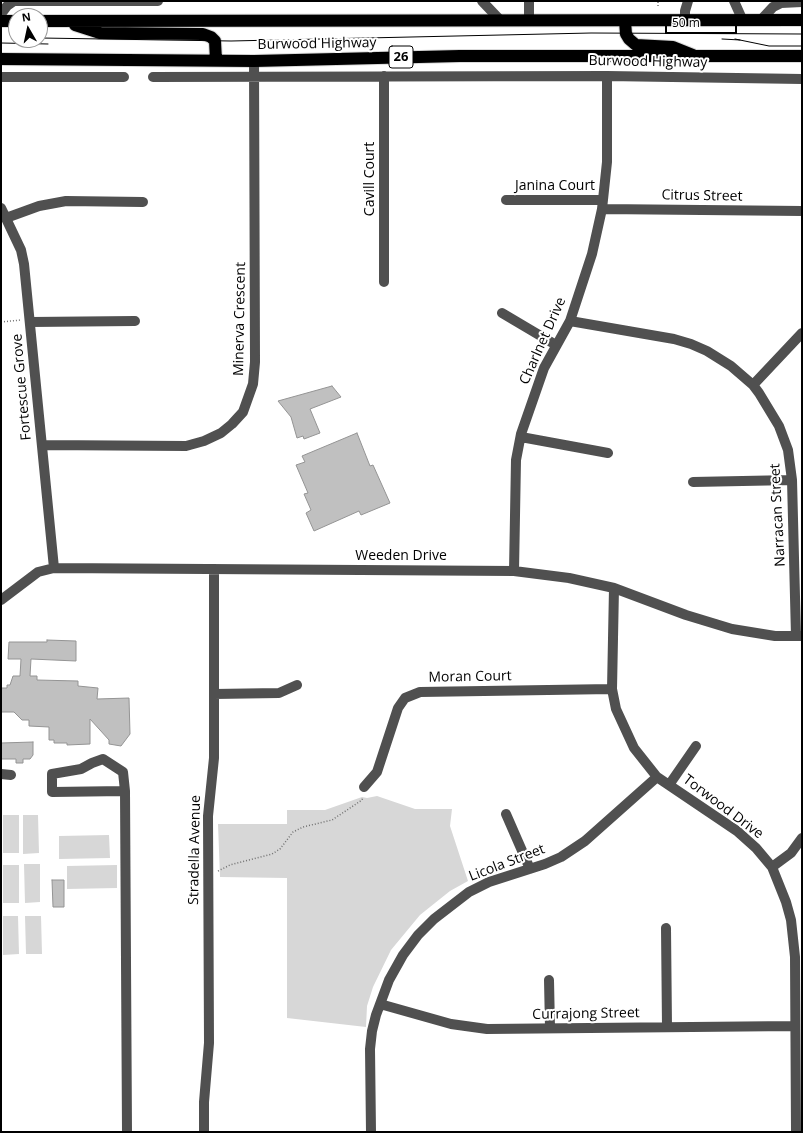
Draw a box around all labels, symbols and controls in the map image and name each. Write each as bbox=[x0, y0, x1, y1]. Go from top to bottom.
north arrow bbox=[8, 8, 48, 48]
scale bar bbox=[667, 8, 739, 34]
text: N bbox=[21, 9, 32, 25]
text: 50 m bbox=[672, 14, 700, 31]
street label: Burwood Highway bbox=[257, 35, 377, 53]
road number: 26 bbox=[389, 46, 413, 68]
street label: Burwood Highway bbox=[588, 53, 708, 71]
street label: Cavill Court bbox=[362, 142, 378, 216]
street label: Janina Court bbox=[515, 178, 595, 194]
street label: Citrus Street bbox=[661, 187, 743, 205]
street label: Minerva Crescent bbox=[231, 262, 249, 376]
street label: Charlnet Drive bbox=[516, 295, 570, 387]
street label: Fortescue Grove bbox=[9, 333, 35, 441]
street label: Narracan Street bbox=[767, 463, 789, 567]
street label: Weeden Drive bbox=[355, 548, 447, 564]
street label: Moran Court bbox=[428, 668, 512, 686]
street label: Torwood Drive bbox=[680, 771, 766, 843]
street label: Stradella Avenue bbox=[186, 795, 204, 905]
street label: Licola Street bbox=[467, 841, 547, 885]
street label: Currajong Street bbox=[532, 1005, 640, 1023]

